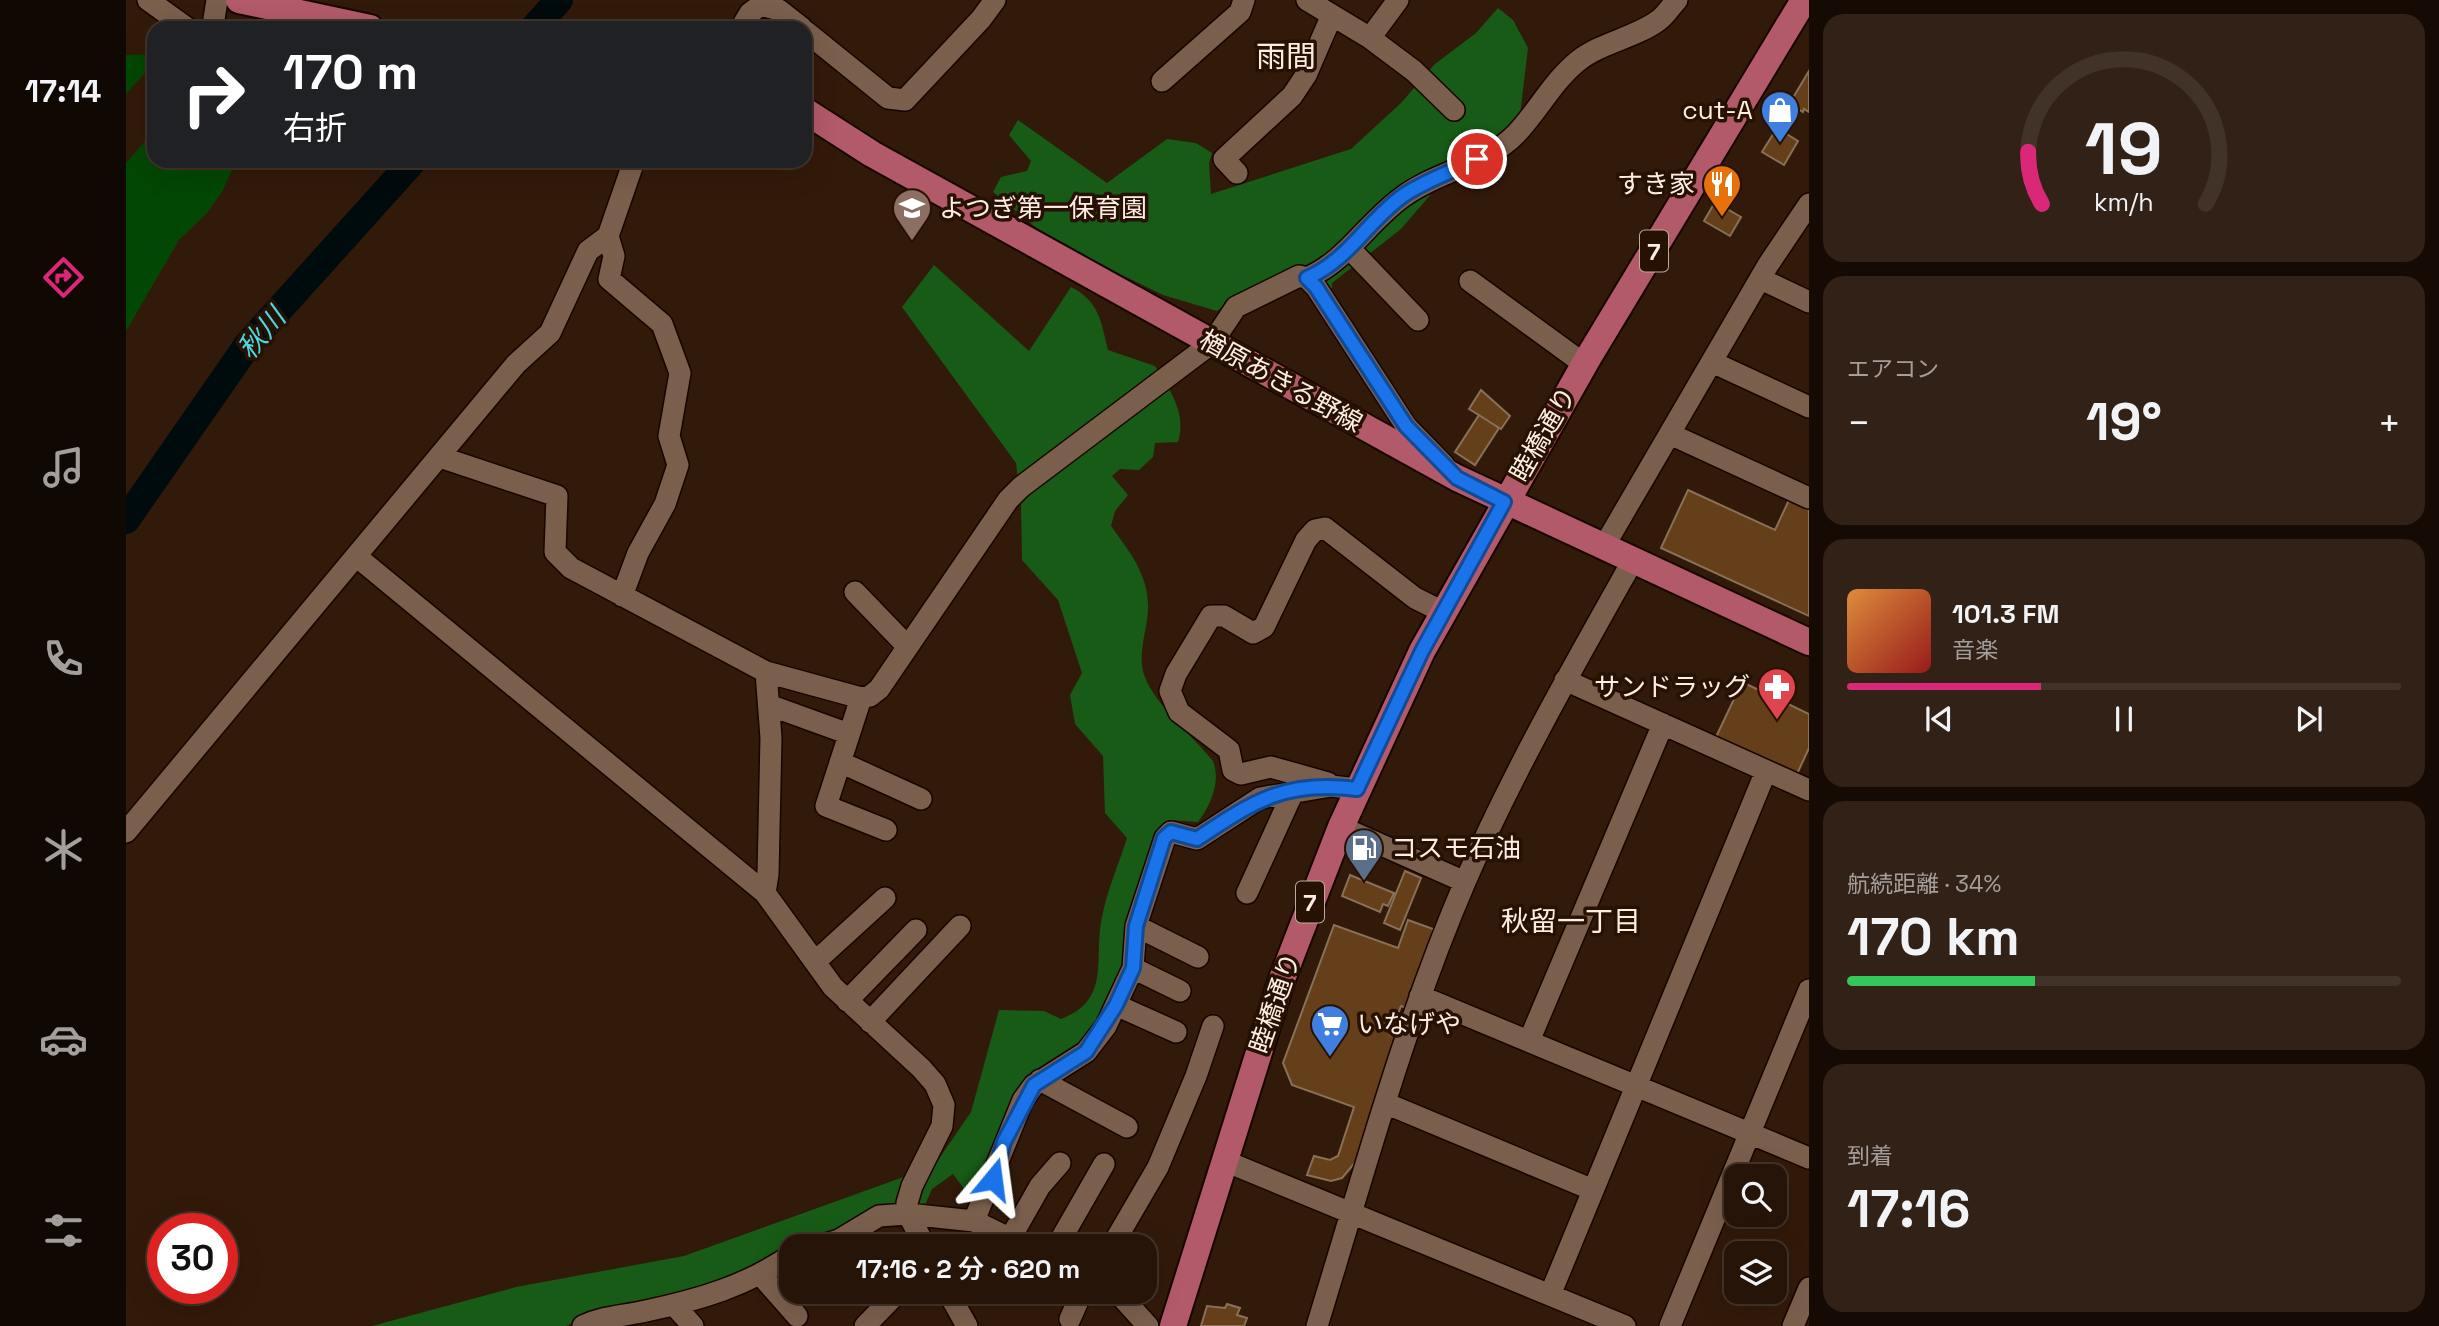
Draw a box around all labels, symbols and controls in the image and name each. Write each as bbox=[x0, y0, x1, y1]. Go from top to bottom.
district label: 雨間 bbox=[1256, 37, 1316, 76]
text: 170 m bbox=[283, 41, 418, 103]
icon: right bbox=[168, 49, 259, 140]
text: 17:14 bbox=[25, 71, 101, 111]
shop icon: cut-A bbox=[1759, 89, 1801, 144]
place label: cut-A bbox=[1682, 93, 1753, 127]
text: 19 bbox=[2085, 103, 2163, 196]
text: 右折 bbox=[283, 108, 347, 148]
pin bbox=[1447, 129, 1507, 189]
icon: arrive bbox=[1458, 140, 1496, 178]
restaurant icon: すき家 bbox=[1701, 163, 1743, 218]
place label: すき家 bbox=[1617, 167, 1695, 201]
text: km/h bbox=[2094, 186, 2154, 218]
school or university icon: よつぎ第一保育園 bbox=[891, 187, 933, 242]
place label: よつぎ第一保育園 bbox=[939, 191, 1147, 225]
road number: 7 bbox=[1640, 230, 1668, 272]
icon: directions bbox=[39, 253, 88, 302]
water label: 秋川 bbox=[229, 298, 295, 366]
street label: 楢原あきる野線 bbox=[1193, 322, 1369, 440]
text: エアコン bbox=[1847, 354, 1939, 384]
street label: 睦橋通り bbox=[1502, 380, 1584, 488]
text: 19° bbox=[2086, 389, 2162, 455]
text: − bbox=[1847, 399, 1871, 447]
text: + bbox=[2377, 399, 2401, 447]
icon: music bbox=[39, 443, 88, 492]
text: 101.3 FM bbox=[1952, 597, 2059, 631]
icon: phone bbox=[39, 634, 88, 683]
text: 音楽 bbox=[1952, 635, 1998, 665]
pharmacy icon: サンドラッグ bbox=[1756, 666, 1798, 721]
place label: サンドラッグ bbox=[1594, 670, 1750, 704]
icon: previous bbox=[1920, 700, 1958, 738]
icon: pause bbox=[2105, 700, 2143, 738]
icon: next bbox=[2290, 700, 2328, 738]
icon: climate bbox=[39, 825, 88, 874]
fuel station icon: コスモ石油 bbox=[1343, 827, 1385, 882]
place label: コスモ石油 bbox=[1391, 831, 1521, 865]
text: 航続距離 · 34% bbox=[1847, 869, 2001, 899]
road number: 7 bbox=[1296, 882, 1324, 922]
district label: 秋留一丁目 bbox=[1501, 903, 1641, 939]
text: 170 km bbox=[1847, 904, 2020, 970]
street label: 睦橋通り bbox=[1242, 948, 1308, 1058]
supermarket icon: いなげや bbox=[1309, 1003, 1351, 1058]
place label: いなげや bbox=[1357, 1007, 1461, 1041]
icon: car bbox=[39, 1015, 88, 1064]
text: 到着 bbox=[1847, 1141, 1893, 1171]
position arrow bbox=[956, 1142, 1030, 1216]
map controls bbox=[1724, 1164, 1787, 1304]
button: search bbox=[1724, 1164, 1787, 1227]
text: 17:16 bbox=[1847, 1176, 1970, 1242]
icon: filters bbox=[39, 1206, 88, 1255]
speed limit sign: 30 bbox=[147, 1213, 238, 1304]
button: layers bbox=[1724, 1241, 1787, 1304]
text: 17:16 · 2 分 · 620 m bbox=[856, 1252, 1080, 1286]

